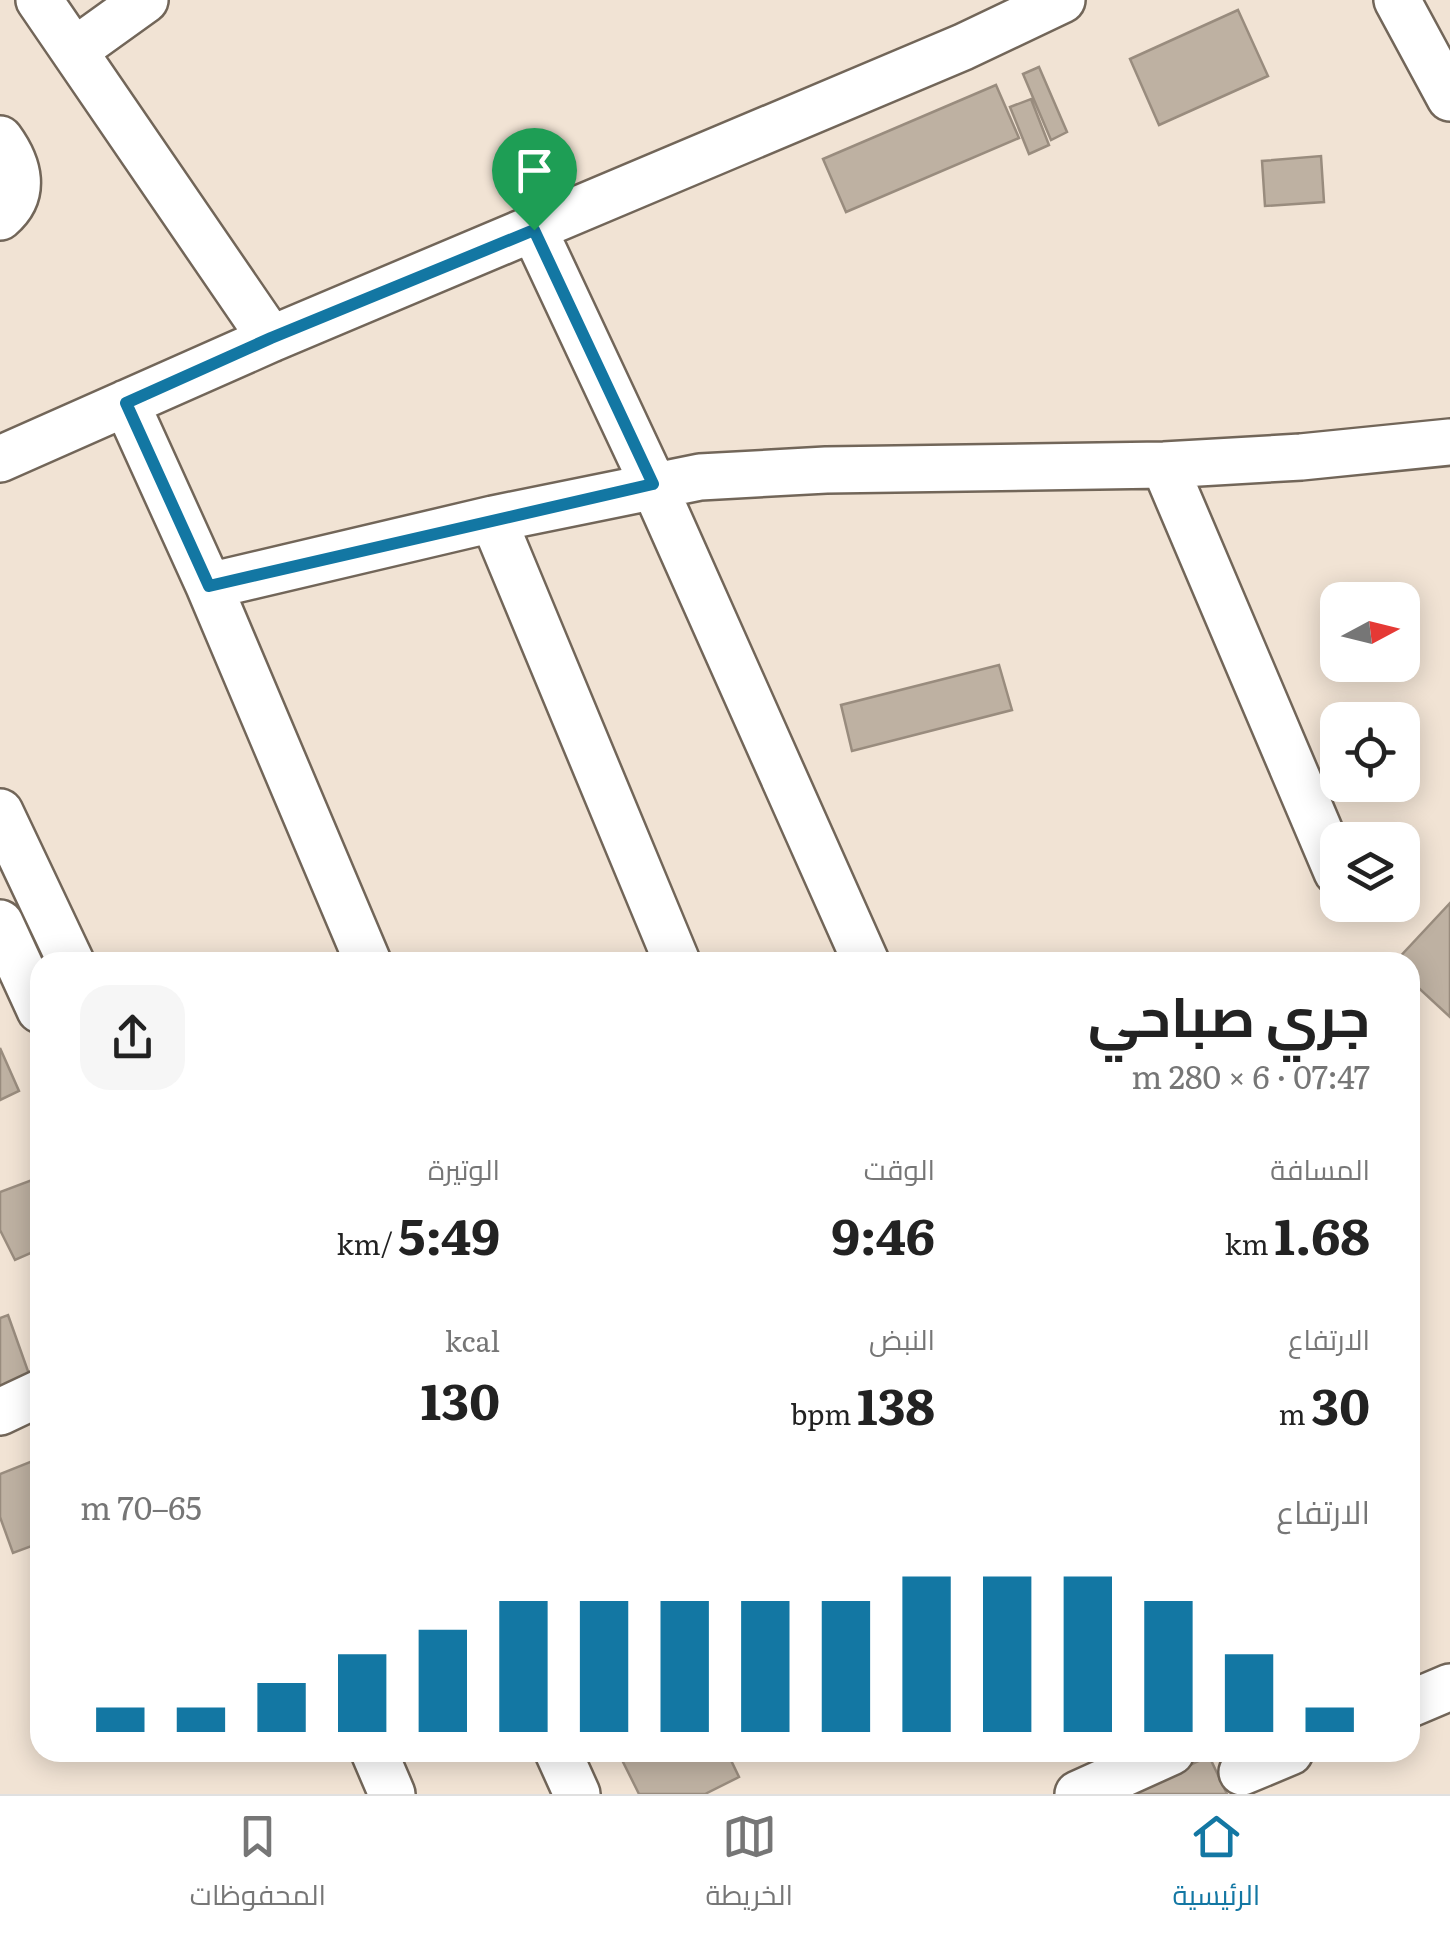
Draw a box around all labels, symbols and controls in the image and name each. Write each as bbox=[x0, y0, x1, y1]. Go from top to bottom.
pin bbox=[492, 128, 577, 231]
icon: arrive bbox=[507, 143, 562, 198]
north arrow bbox=[1320, 582, 1420, 682]
map controls bbox=[1320, 582, 1420, 922]
button: locate bbox=[1320, 702, 1420, 802]
button: layers bbox=[1320, 822, 1420, 922]
text: جري صباحي bbox=[1088, 972, 1370, 1054]
button: share bbox=[80, 985, 185, 1090]
text: 07:47 · 6 × 280 m bbox=[1131, 1051, 1370, 1099]
text: الوتيرة bbox=[428, 1147, 500, 1189]
text: الوقت bbox=[864, 1147, 935, 1189]
text: المسافة bbox=[1270, 1147, 1370, 1189]
text: 5:49 bbox=[398, 1196, 500, 1270]
text: 9:46 bbox=[831, 1196, 935, 1270]
text: 1.68 bbox=[1274, 1196, 1370, 1270]
text: /km bbox=[337, 1222, 398, 1264]
text: km bbox=[1225, 1222, 1274, 1264]
text: النبض bbox=[869, 1317, 935, 1359]
text: الارتفاع bbox=[1288, 1317, 1370, 1359]
text: kcal bbox=[445, 1319, 500, 1361]
text: 130 bbox=[421, 1361, 500, 1435]
text: 138 bbox=[857, 1366, 935, 1440]
text: 30 bbox=[1311, 1366, 1370, 1440]
text: bpm bbox=[790, 1392, 857, 1434]
text: m bbox=[1279, 1392, 1311, 1434]
text: 65–70 m bbox=[80, 1482, 202, 1530]
text: الارتفاع bbox=[1276, 1486, 1370, 1534]
tab: المحفوظات bbox=[190, 1809, 326, 1921]
tab: الخريطة bbox=[706, 1809, 793, 1921]
tab: الرئيسية bbox=[1172, 1809, 1260, 1921]

